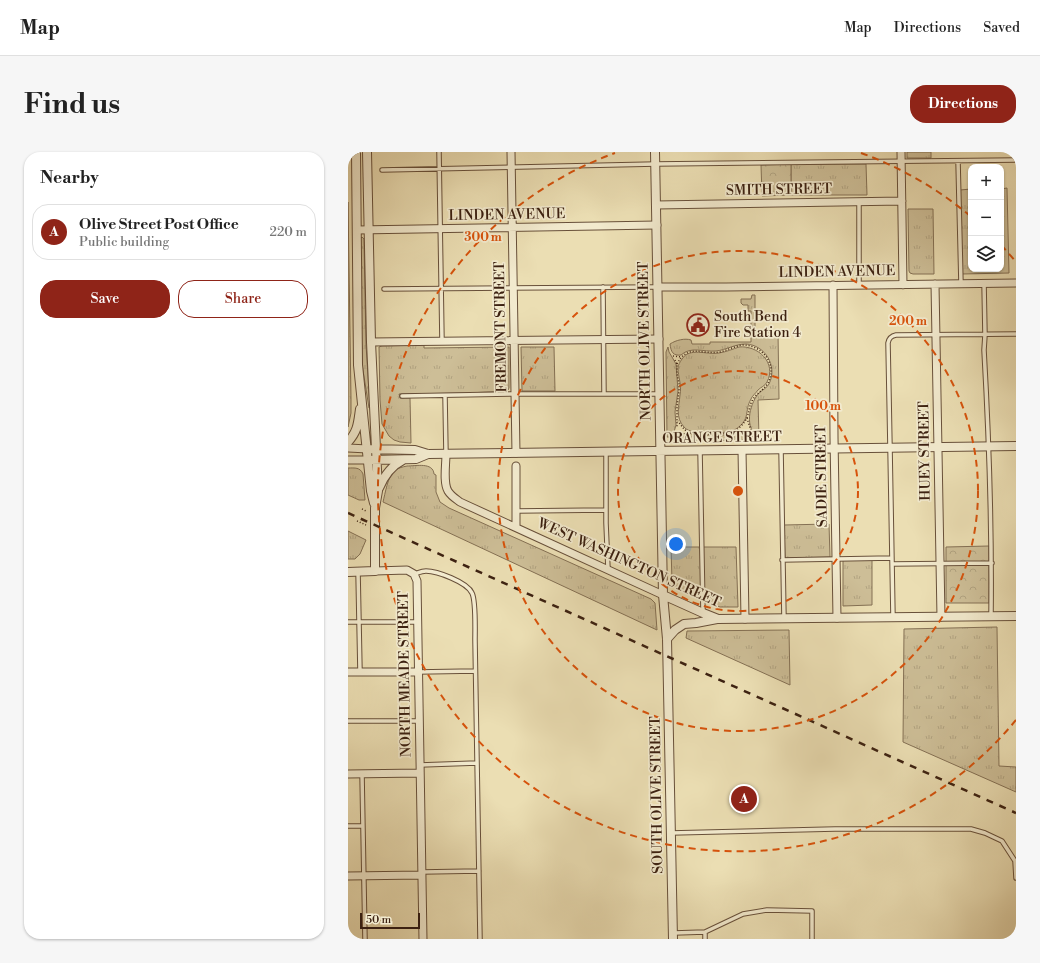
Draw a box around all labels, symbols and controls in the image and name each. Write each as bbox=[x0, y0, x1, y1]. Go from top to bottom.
text: Map bbox=[20, 16, 60, 40]
text: Map bbox=[844, 19, 872, 37]
text: Directions bbox=[894, 19, 961, 37]
text: Saved bbox=[983, 19, 1020, 37]
button: Directions bbox=[910, 85, 1016, 123]
text: Find us bbox=[24, 87, 120, 122]
map controls bbox=[968, 164, 1004, 272]
button: + bbox=[968, 164, 1004, 200]
text: Nearby bbox=[40, 167, 99, 189]
street label: SMITH STREET bbox=[726, 180, 832, 200]
button: − bbox=[968, 200, 1004, 236]
street label: LINDEN AVENUE bbox=[448, 205, 566, 225]
text: Olive Street Post Office bbox=[79, 215, 239, 234]
text: A bbox=[49, 224, 59, 240]
text: 220 m bbox=[269, 224, 307, 240]
text: 300 m bbox=[464, 230, 502, 245]
text: Public building bbox=[79, 234, 169, 250]
button: layers bbox=[968, 236, 1004, 272]
street label: FREMONT STREET bbox=[491, 261, 511, 393]
street label: NORTH OLIVE STREET bbox=[635, 261, 655, 421]
street label: LINDEN AVENUE bbox=[778, 262, 896, 282]
button: Save bbox=[40, 280, 170, 318]
button: Share bbox=[178, 280, 308, 318]
place label: South Bend Fire Station 4 bbox=[714, 308, 801, 342]
public building icon: South Bend Fire Station 4 bbox=[685, 312, 711, 338]
text: 200 m bbox=[889, 314, 927, 329]
text: 100 m bbox=[805, 399, 841, 414]
street label: HUEY STREET bbox=[915, 401, 935, 501]
street label: SADIE STREET bbox=[812, 424, 832, 527]
street label: ORANGE STREET bbox=[662, 428, 782, 448]
centre of rings bbox=[731, 484, 745, 498]
street label: WEST WASHINGTON STREET bbox=[533, 514, 724, 612]
your location bbox=[666, 534, 686, 554]
street label: NORTH MEADE STREET bbox=[395, 591, 415, 757]
street label: SOUTH OLIVE STREET bbox=[647, 716, 667, 874]
pin: A bbox=[731, 784, 757, 814]
scale bar bbox=[360, 911, 420, 930]
text: 50 m bbox=[366, 913, 391, 927]

